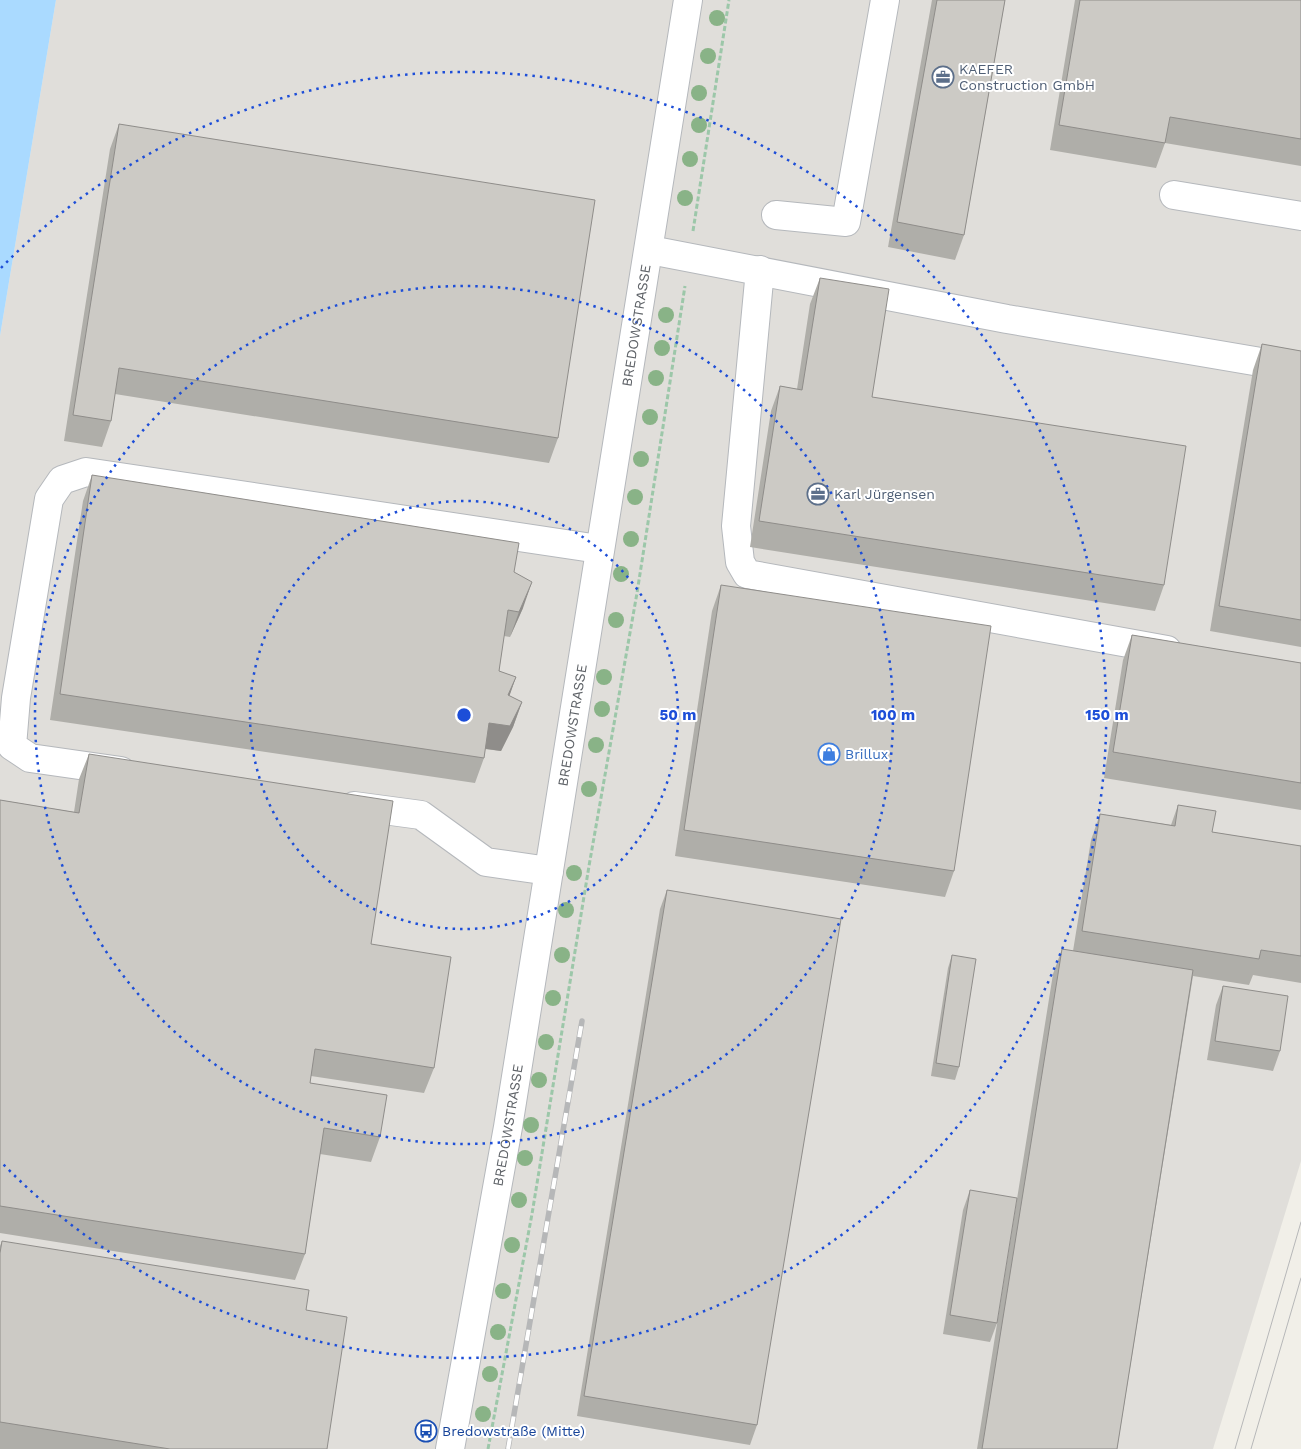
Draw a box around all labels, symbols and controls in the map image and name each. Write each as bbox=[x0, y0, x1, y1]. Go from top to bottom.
place label: KAEFER Construction GmbH bbox=[959, 61, 1095, 93]
office icon: KAEFER Construction GmbH bbox=[931, 65, 955, 89]
street label: BREDOWSTRASSE bbox=[618, 263, 654, 388]
office icon: Karl Jürgensen bbox=[806, 482, 830, 506]
place label: Karl Jürgensen bbox=[834, 486, 935, 502]
street label: BREDOWSTRASSE bbox=[555, 663, 590, 788]
centre of rings bbox=[455, 706, 473, 724]
text: 50 m bbox=[660, 706, 696, 724]
text: 100 m bbox=[871, 706, 915, 724]
text: 150 m bbox=[1085, 706, 1129, 724]
shop icon: Brillux bbox=[817, 742, 841, 766]
place label: Brillux bbox=[845, 746, 888, 762]
street label: BREDOWSTRASSE bbox=[489, 1063, 526, 1187]
bus stop icon: Bredowstraße (Mitte) bbox=[414, 1419, 438, 1443]
place label: Bredowstraße (Mitte) bbox=[442, 1423, 585, 1439]

